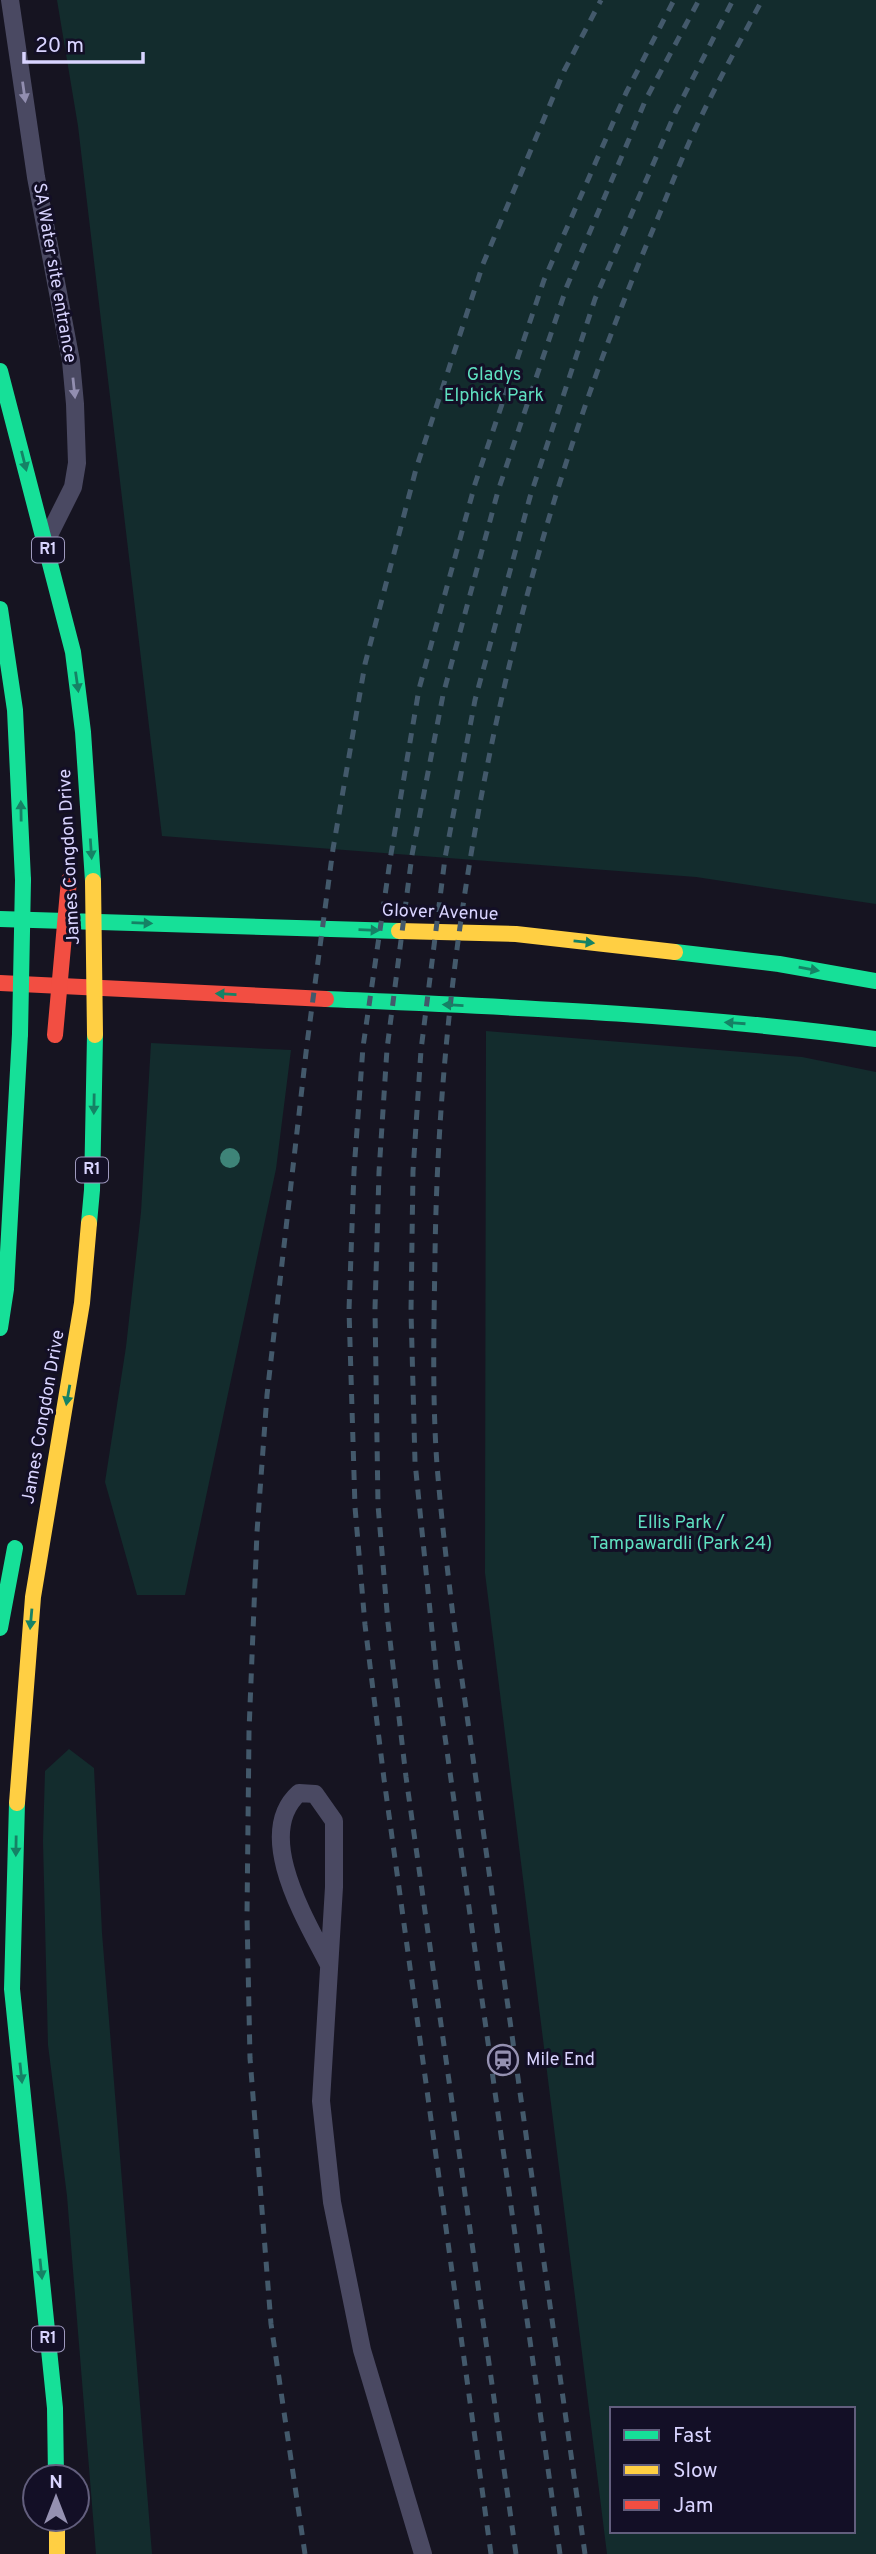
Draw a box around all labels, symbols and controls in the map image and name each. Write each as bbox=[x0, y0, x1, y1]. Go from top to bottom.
scale bar bbox=[24, 21, 144, 65]
text: 20 m bbox=[35, 33, 84, 60]
one-way arrow bbox=[18, 81, 29, 103]
street label: SA Water site entrance bbox=[27, 181, 81, 365]
park label: Gladys Elphick Park bbox=[444, 364, 544, 408]
one-way arrow bbox=[68, 378, 79, 400]
one-way arrow bbox=[19, 450, 30, 472]
road number: R1 bbox=[32, 538, 64, 562]
one-way arrow bbox=[71, 671, 82, 693]
street label: James Congdon Drive bbox=[54, 768, 86, 946]
one-way arrow bbox=[15, 800, 27, 822]
one-way arrow bbox=[85, 838, 96, 860]
street label: Glover Avenue bbox=[381, 899, 499, 927]
one-way arrow bbox=[131, 917, 153, 929]
one-way arrow bbox=[358, 924, 380, 936]
one-way arrow bbox=[573, 937, 595, 948]
one-way arrow bbox=[798, 964, 820, 975]
one-way arrow bbox=[214, 989, 236, 1000]
one-way arrow bbox=[442, 999, 464, 1010]
one-way arrow bbox=[724, 1017, 746, 1028]
one-way arrow bbox=[88, 1093, 99, 1115]
road number: R1 bbox=[76, 1158, 108, 1182]
street label: James Congdon Drive bbox=[17, 1328, 71, 1506]
one-way arrow bbox=[62, 1384, 73, 1406]
park label: Ellis Park / Tampawardli (Park 24) bbox=[590, 1512, 772, 1556]
one-way arrow bbox=[25, 1609, 36, 1631]
one-way arrow bbox=[10, 1836, 22, 1858]
station icon: Mile End bbox=[486, 2043, 520, 2077]
place label: Mile End bbox=[526, 2049, 595, 2072]
one-way arrow bbox=[16, 2063, 27, 2085]
one-way arrow bbox=[36, 2258, 47, 2280]
road number: R1 bbox=[32, 2326, 64, 2352]
legend bbox=[610, 2407, 855, 2533]
text: Fast bbox=[673, 2423, 712, 2450]
text: Slow bbox=[673, 2458, 718, 2485]
north arrow bbox=[21, 2463, 91, 2533]
text: N bbox=[49, 2471, 63, 2495]
text: Jam bbox=[673, 2493, 714, 2520]

